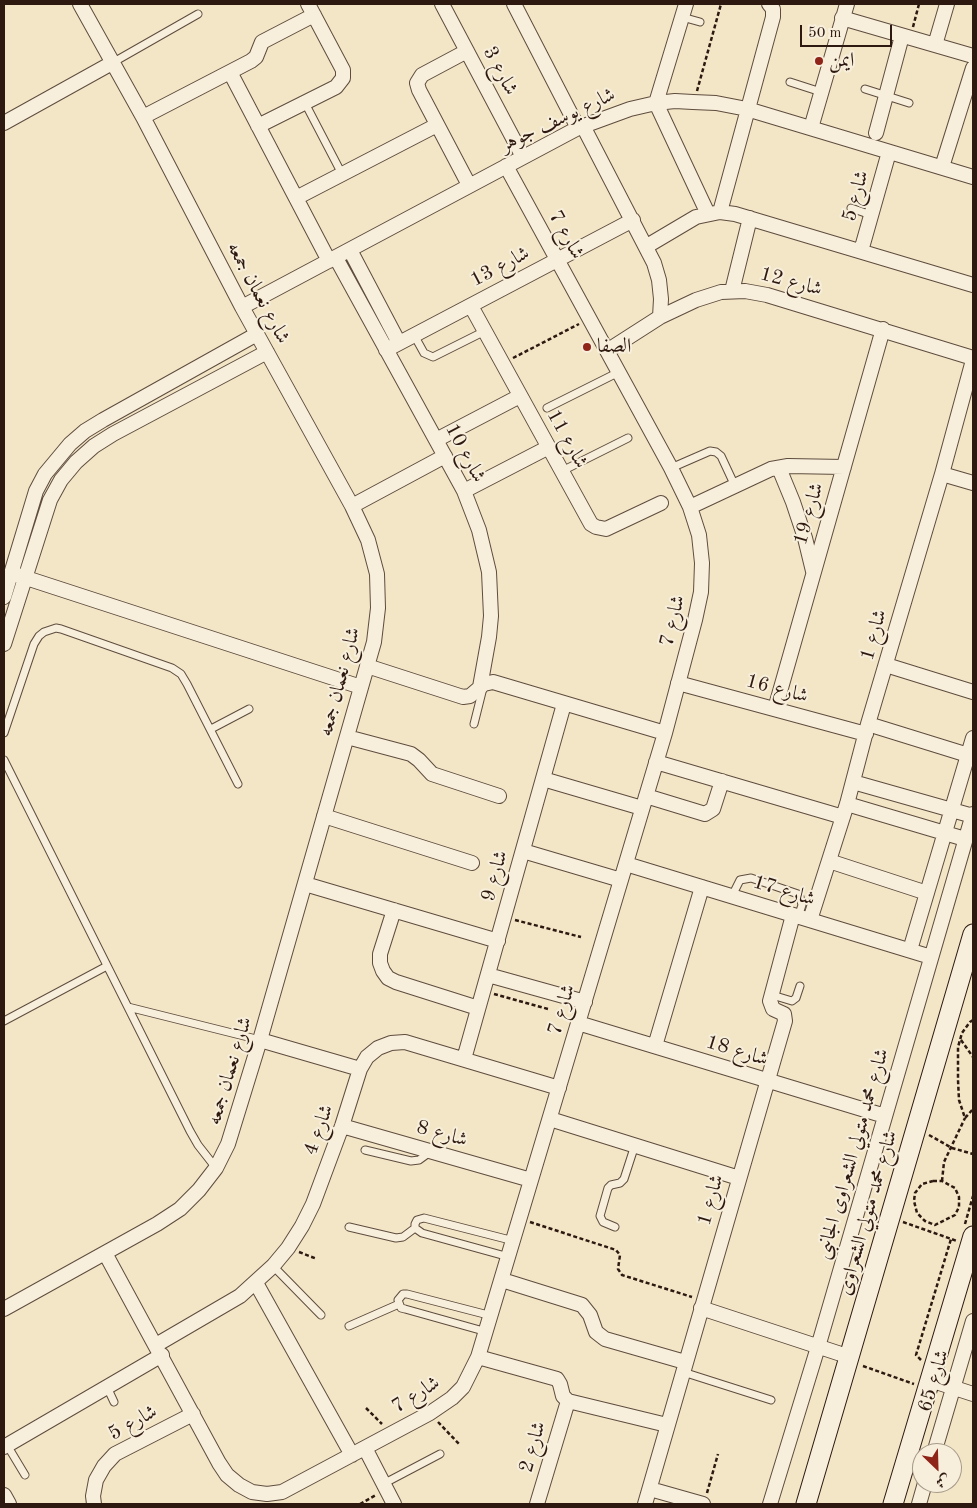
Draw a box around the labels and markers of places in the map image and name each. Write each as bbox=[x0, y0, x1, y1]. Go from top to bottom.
place label: ايمن bbox=[829, 49, 854, 73]
marker: ايمن bbox=[813, 55, 825, 67]
place label: الصفا bbox=[597, 335, 631, 359]
marker: الصفا bbox=[581, 341, 593, 353]

